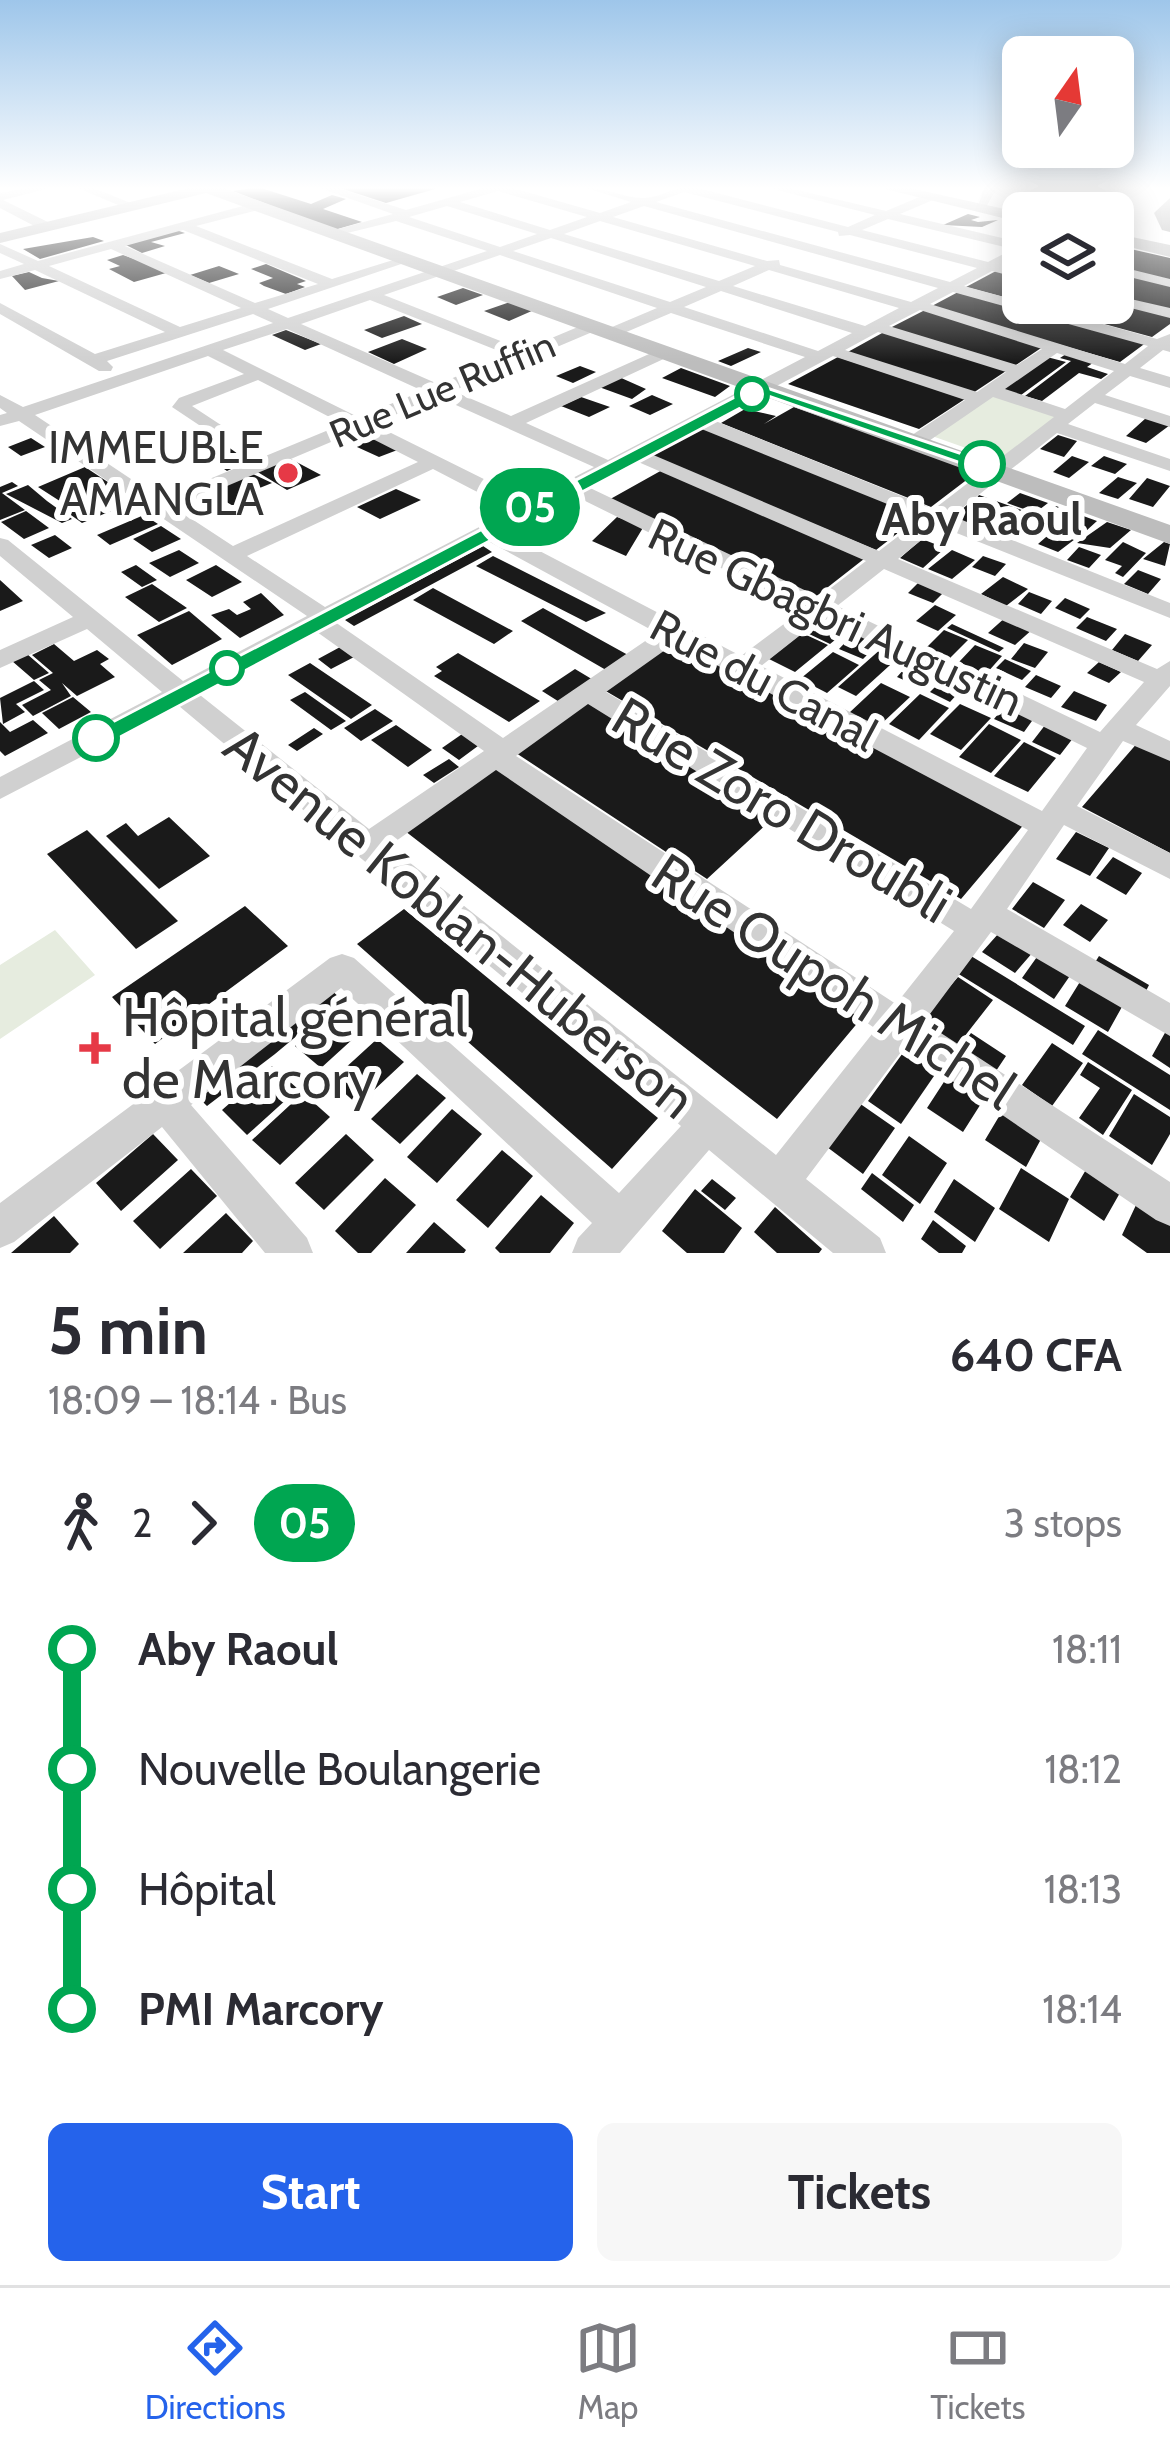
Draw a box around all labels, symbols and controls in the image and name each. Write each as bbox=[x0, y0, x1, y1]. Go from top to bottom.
north arrow bbox=[1002, 36, 1134, 168]
map controls bbox=[1002, 36, 1134, 324]
button: layers bbox=[1002, 192, 1134, 324]
street label: Rue Lue Ruffin bbox=[322, 320, 562, 458]
unlabelled marker bbox=[736, 378, 768, 410]
place label: IMMEUBLE AMANGLA bbox=[48, 420, 264, 526]
marker: Aby Raoul bbox=[960, 442, 1004, 486]
marker: IMMEUBLE AMANGLA bbox=[275, 460, 301, 486]
line badge: 05 bbox=[476, 468, 584, 546]
text: 05 bbox=[504, 481, 556, 533]
place label: Aby Raoul bbox=[882, 492, 1082, 546]
street label: Rue Gbagbri Augustin bbox=[640, 507, 1032, 727]
street label: Rue du Canal bbox=[642, 598, 887, 762]
unlabelled marker bbox=[211, 652, 243, 684]
street label: Rue Zoro Droubli bbox=[601, 683, 963, 937]
street label: Avenue Koblan-Huberson bbox=[211, 712, 709, 1132]
unlabelled marker bbox=[74, 716, 118, 760]
street label: Rue Oupoh Michel bbox=[640, 839, 1028, 1123]
place label: Hôpital général de Marcory bbox=[122, 984, 468, 1112]
marker: Hôpital général de Marcory bbox=[79, 1032, 111, 1064]
text: 5 min bbox=[48, 1290, 208, 1371]
text: 640 CFA bbox=[950, 1328, 1122, 1382]
text: 18:09 – 18:14 · Bus bbox=[48, 1376, 347, 1424]
icon: walk bbox=[48, 1490, 114, 1556]
icon: forward bbox=[170, 1490, 236, 1556]
text: 05 bbox=[278, 1497, 331, 1549]
text: 2 bbox=[132, 1499, 152, 1547]
text: 3 stops bbox=[1004, 1499, 1122, 1547]
text: Aby Raoul bbox=[138, 1622, 338, 1676]
text: 18:11 bbox=[1052, 1625, 1122, 1673]
text: Nouvelle Boulangerie bbox=[138, 1742, 541, 1796]
text: 18:12 bbox=[1044, 1745, 1122, 1793]
text: Hôpital bbox=[138, 1862, 276, 1916]
text: 18:13 bbox=[1044, 1865, 1122, 1913]
text: PMI Marcory bbox=[138, 1982, 383, 2036]
text: 18:14 bbox=[1042, 1985, 1122, 2033]
button: Start bbox=[48, 2123, 573, 2261]
button: Tickets bbox=[597, 2123, 1122, 2261]
tab: Directions bbox=[145, 2315, 286, 2427]
tab: Map bbox=[575, 2315, 641, 2427]
tab: Tickets bbox=[930, 2315, 1025, 2427]

